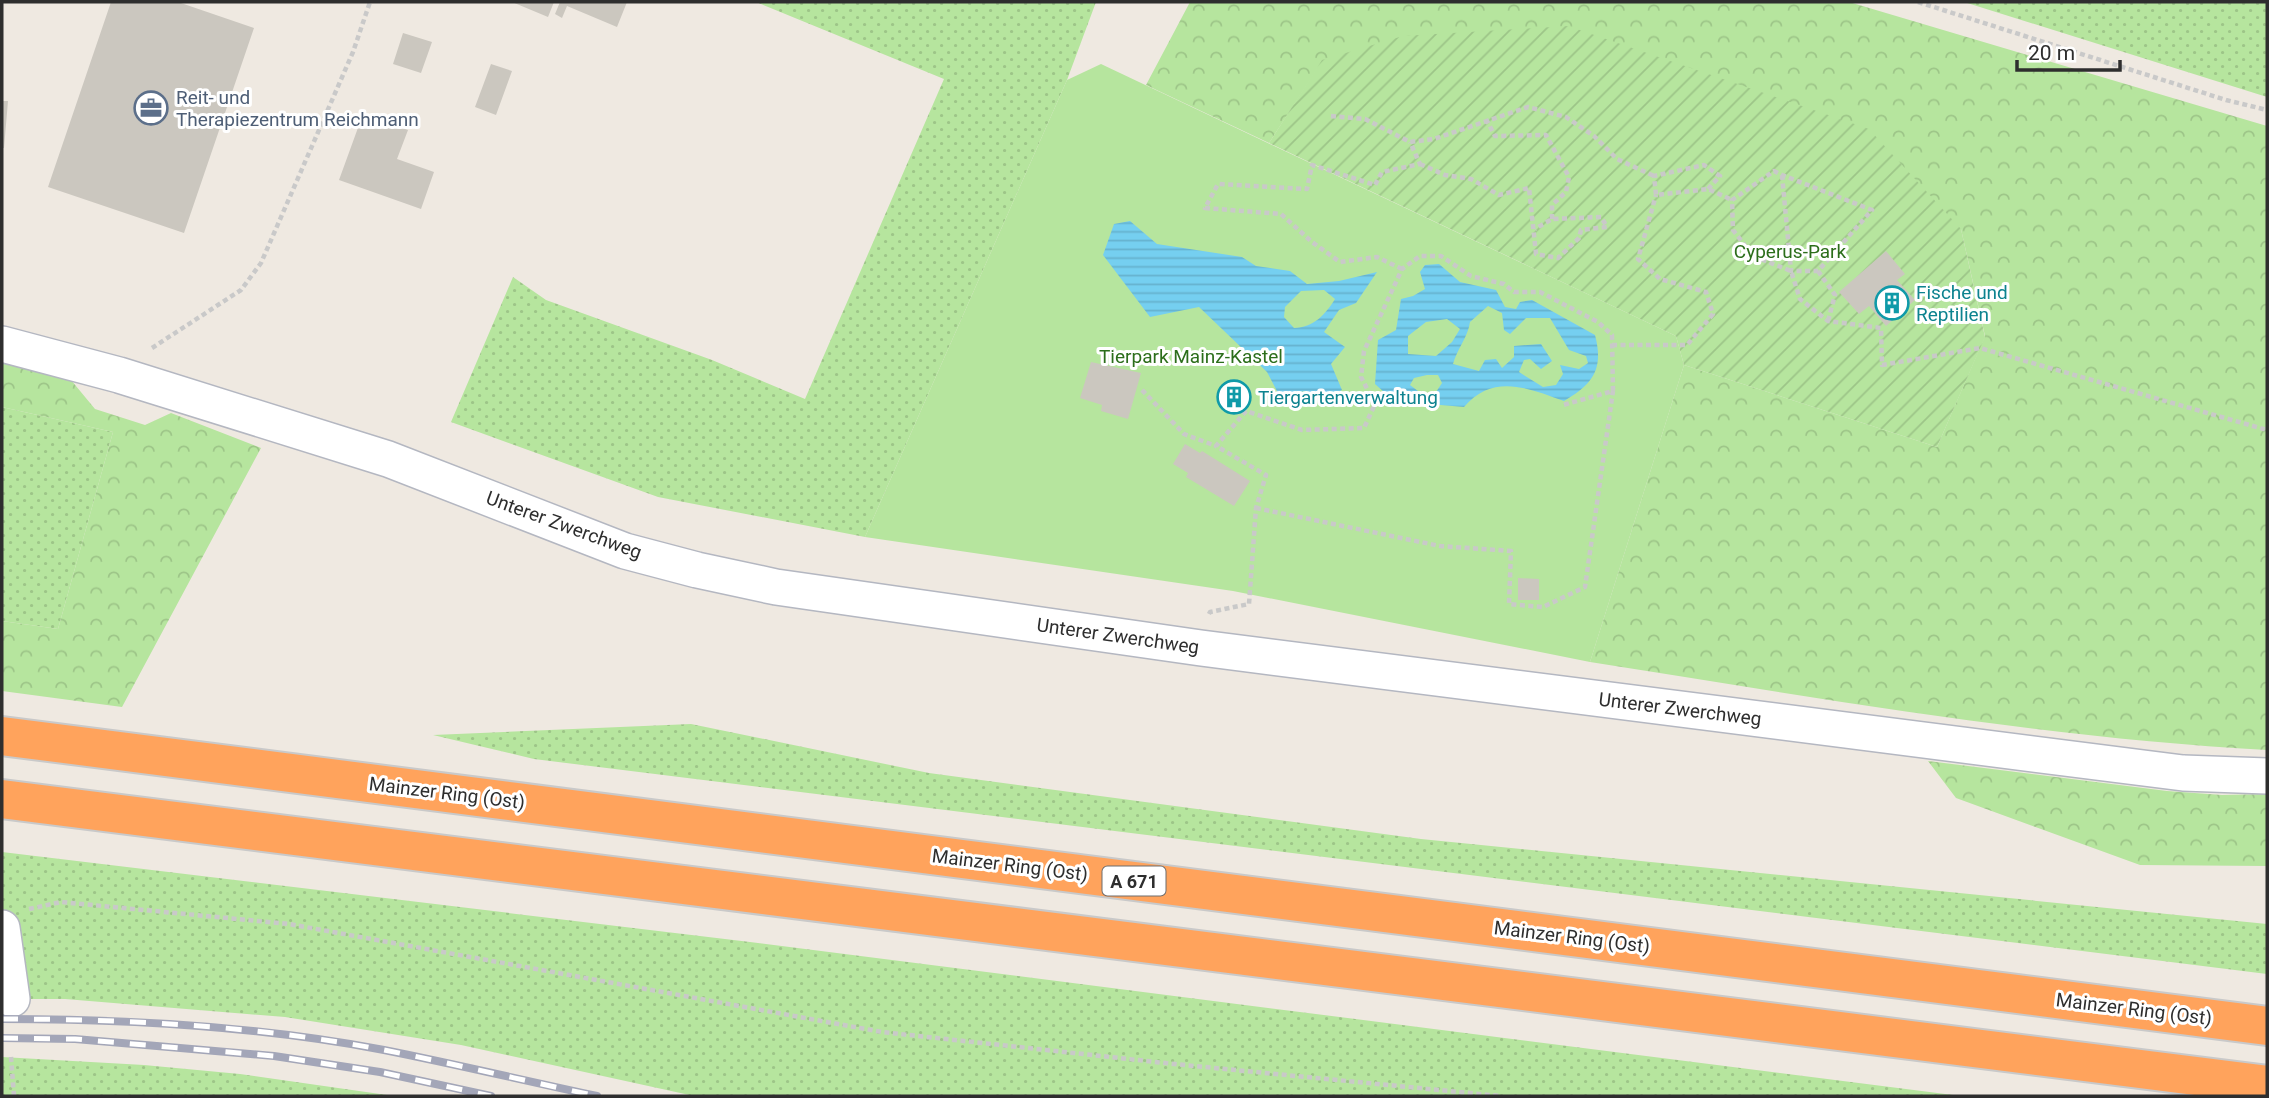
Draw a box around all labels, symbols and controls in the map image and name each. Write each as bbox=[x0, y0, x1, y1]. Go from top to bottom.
scale bar bbox=[2017, 28, 2120, 72]
text: 20 m bbox=[2028, 41, 2075, 65]
place label: Reit- und Therapiezentrum Reichmann bbox=[176, 86, 419, 131]
office icon: Reit- und Therapiezentrum Reichmann bbox=[132, 89, 170, 127]
park label: Cyperus-Park bbox=[1734, 240, 1847, 263]
place label: Fische und Reptilien bbox=[1916, 281, 2008, 326]
building icon: Fische und Reptilien bbox=[1873, 284, 1911, 322]
park label: Tierpark Mainz-Kastel bbox=[1099, 345, 1283, 368]
building icon: Tiergartenverwaltung bbox=[1215, 378, 1253, 416]
place label: Tiergartenverwaltung bbox=[1258, 386, 1438, 409]
street label: Unterer Zwerchweg bbox=[483, 486, 645, 564]
street label: Unterer Zwerchweg bbox=[1035, 613, 1201, 659]
street label: Unterer Zwerchweg bbox=[1597, 688, 1763, 730]
street label: Mainzer Ring (Ost) bbox=[368, 772, 526, 814]
street label: Mainzer Ring (Ost) bbox=[931, 844, 1089, 886]
road number: A 671 bbox=[1102, 866, 1166, 896]
street label: Mainzer Ring (Ost) bbox=[1493, 916, 1651, 958]
street label: Mainzer Ring (Ost) bbox=[2055, 988, 2213, 1030]

